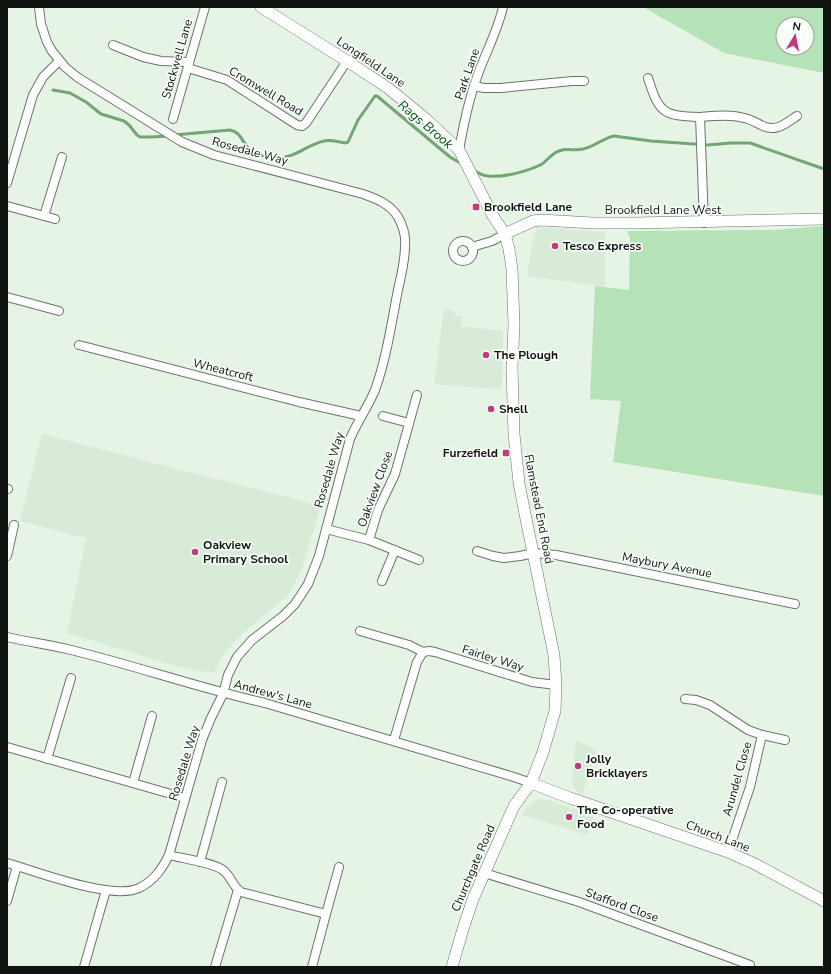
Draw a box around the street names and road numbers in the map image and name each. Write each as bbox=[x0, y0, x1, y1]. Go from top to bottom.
street label: Stockwell Lane bbox=[158, 17, 196, 101]
street label: Longfield Lane bbox=[333, 33, 409, 91]
street label: Park Lane bbox=[451, 46, 483, 102]
street label: Cromwell Road bbox=[226, 63, 306, 119]
street label: Rosedale Way bbox=[210, 133, 291, 169]
street label: Brookfield Lane West bbox=[605, 202, 722, 218]
street label: Wheatcroft bbox=[191, 355, 255, 385]
street label: Rosedale Way bbox=[311, 429, 348, 510]
street label: Oakview Close bbox=[354, 449, 396, 529]
street label: Flamstead End Road bbox=[521, 453, 557, 565]
street label: Maybury Avenue bbox=[621, 548, 713, 582]
street label: Fairley Way bbox=[460, 641, 527, 675]
street label: Andrew's Lane bbox=[232, 676, 314, 712]
street label: Rosedale Way bbox=[165, 723, 203, 803]
street label: Arundel Close bbox=[719, 740, 755, 818]
street label: Church Lane bbox=[684, 816, 752, 856]
street label: Churchgate Road bbox=[447, 822, 499, 914]
street label: Stafford Close bbox=[583, 884, 661, 926]

